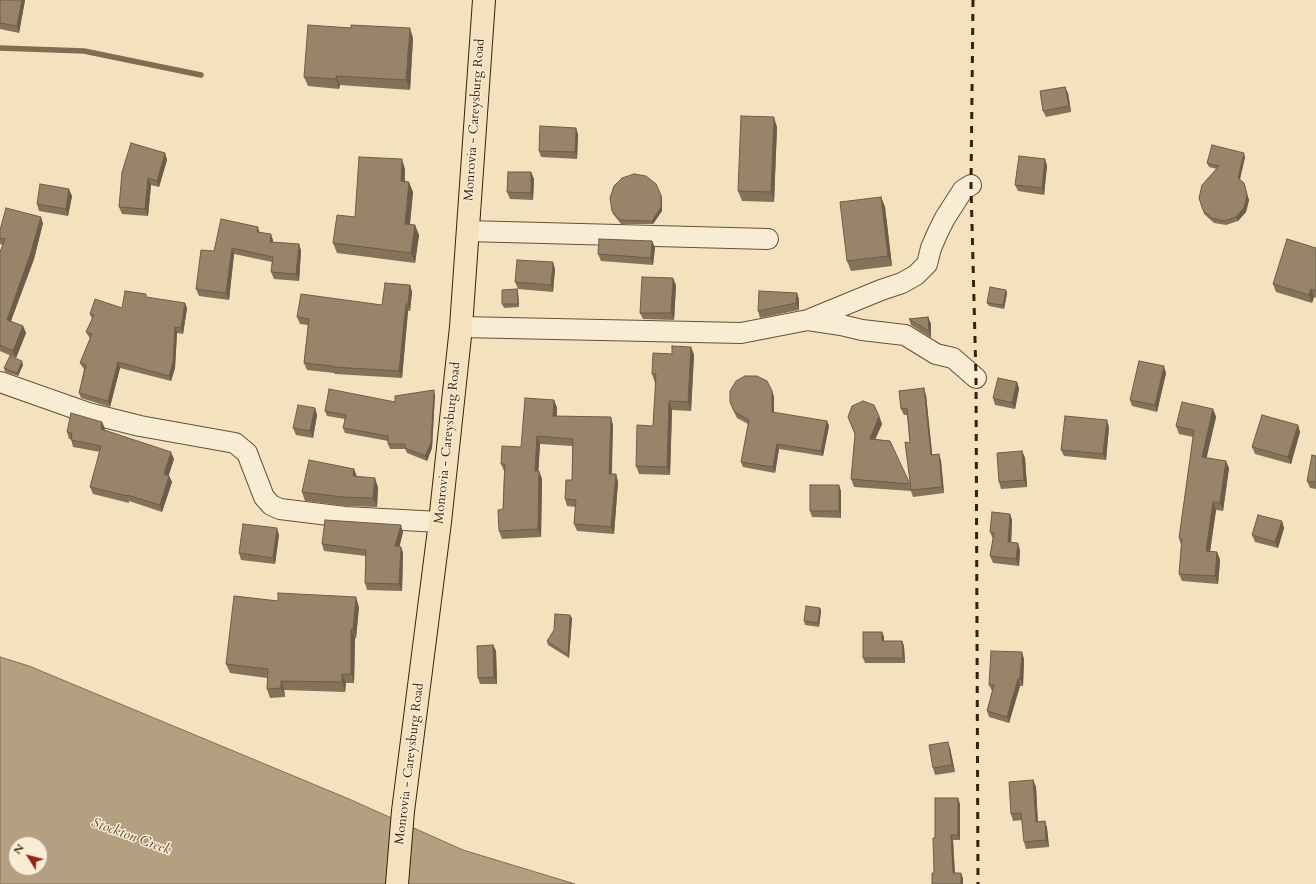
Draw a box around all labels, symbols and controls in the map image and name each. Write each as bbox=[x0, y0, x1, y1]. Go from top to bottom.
street label: Monrovia - Careysburg Road bbox=[462, 38, 488, 202]
street label: Monrovia - Careysburg Road bbox=[432, 361, 464, 525]
street label: Monrovia - Careysburg Road bbox=[392, 682, 428, 846]
water label: Stockton Creek bbox=[89, 815, 173, 859]
north arrow bbox=[8, 836, 48, 876]
text: N bbox=[10, 841, 28, 858]

